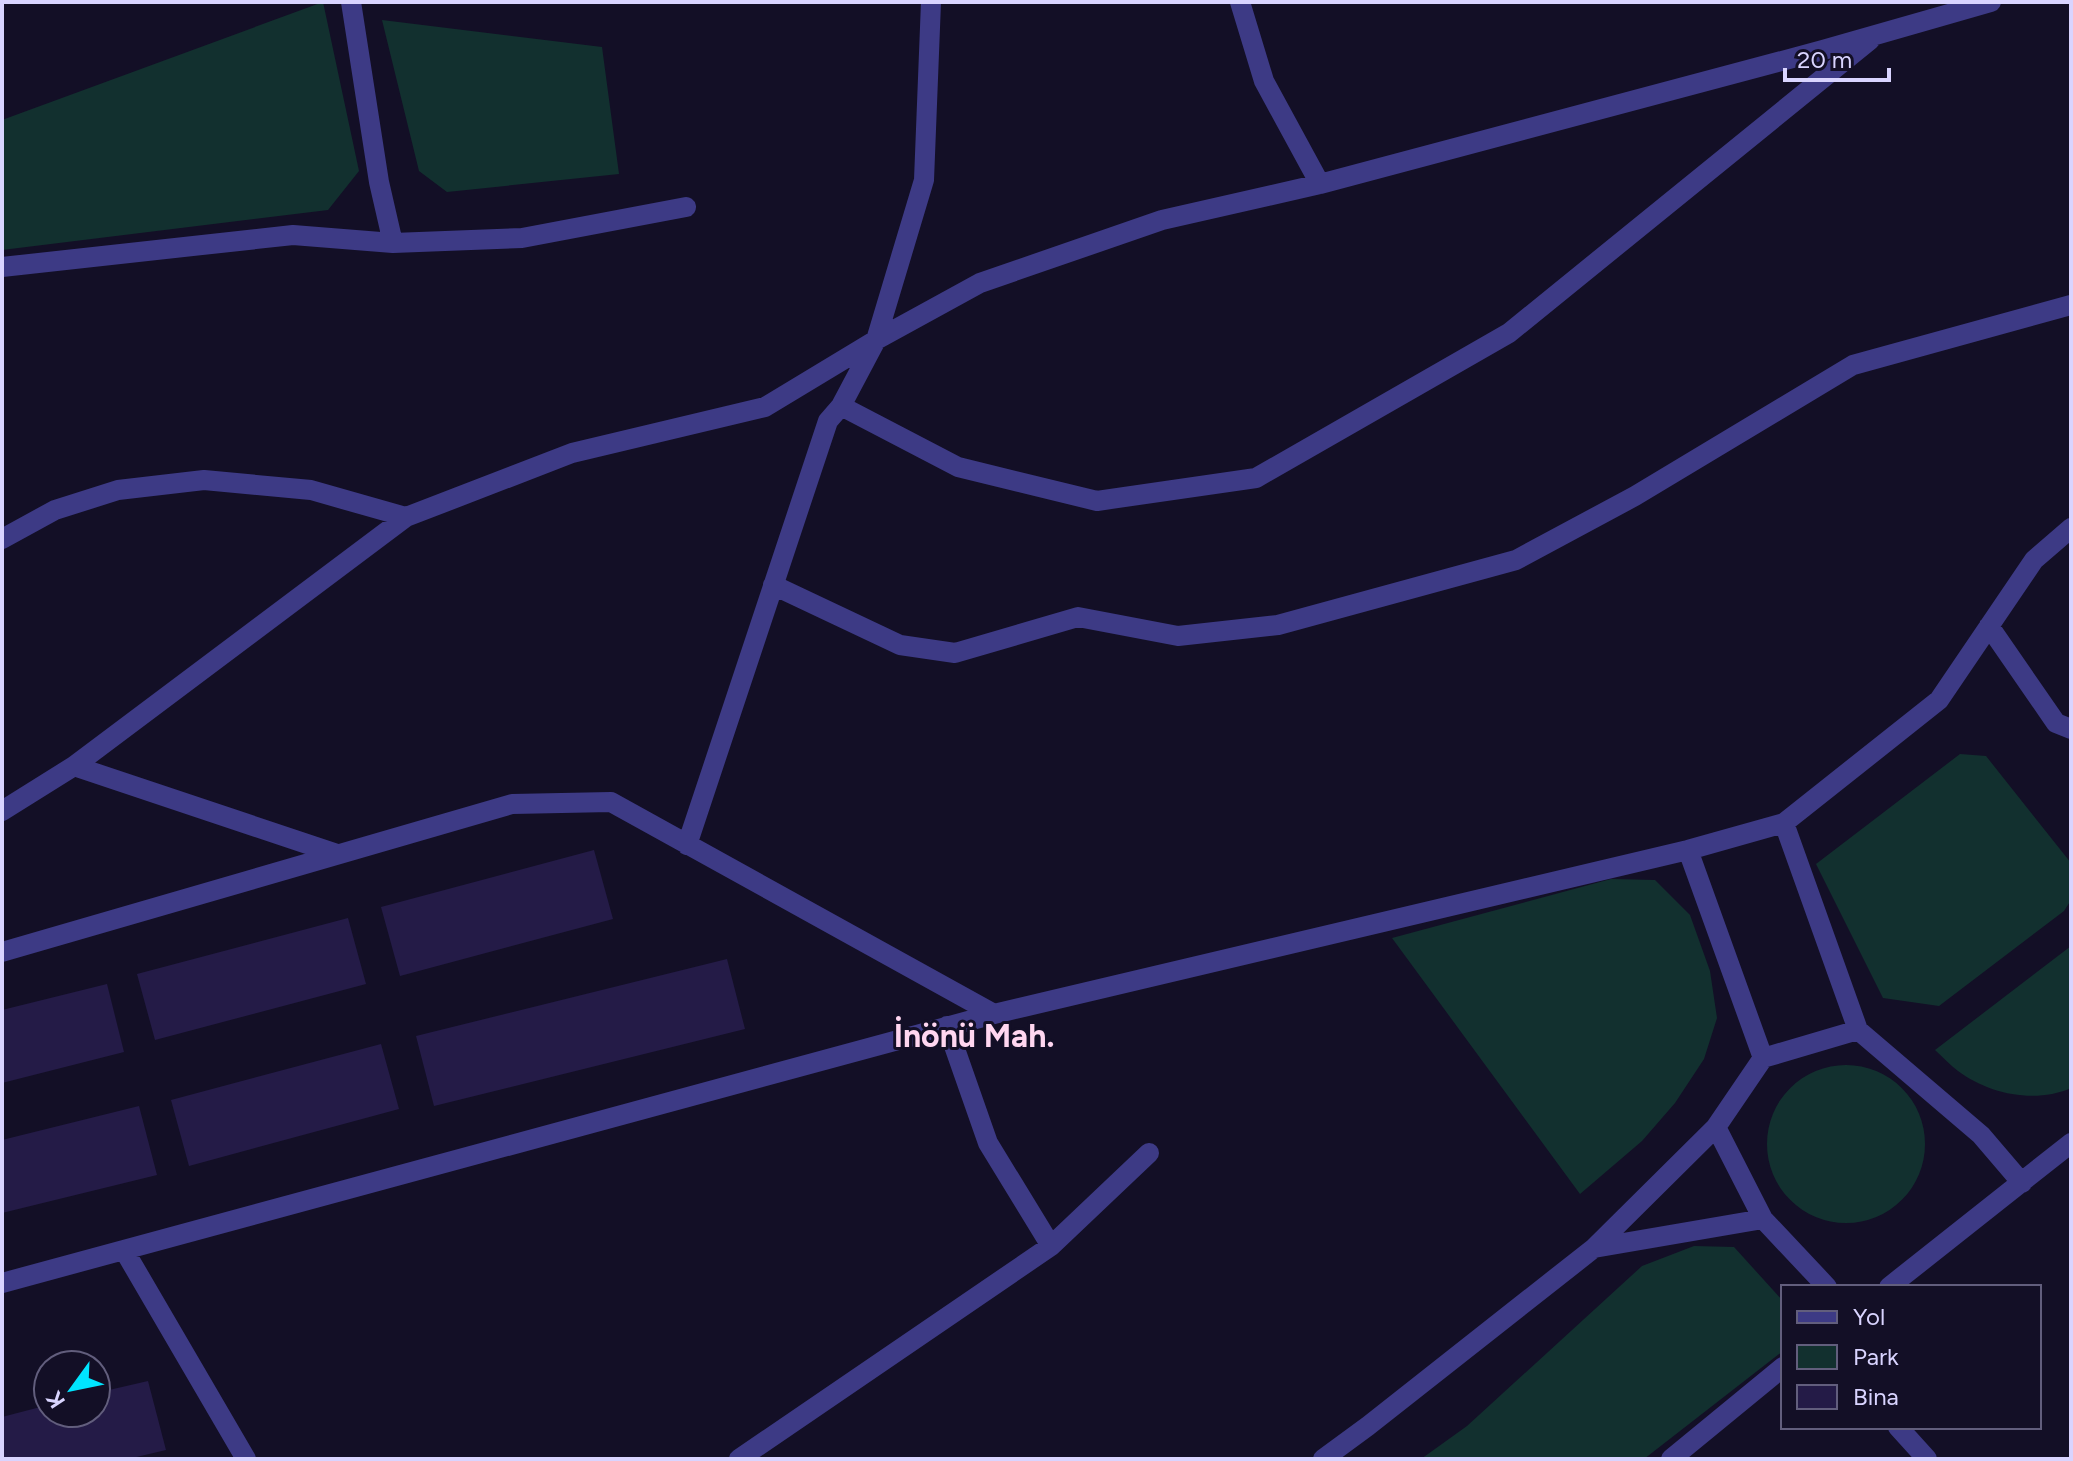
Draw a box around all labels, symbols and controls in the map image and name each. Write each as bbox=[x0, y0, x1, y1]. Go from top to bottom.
scale bar bbox=[1785, 32, 1889, 82]
text: 20 m bbox=[1797, 45, 1852, 74]
district label: İnönü Mah. bbox=[894, 1016, 1054, 1055]
legend bbox=[1781, 1285, 2041, 1429]
text: Yol bbox=[1853, 1302, 1885, 1331]
text: Park bbox=[1853, 1342, 1899, 1371]
north arrow bbox=[32, 1349, 112, 1429]
text: Bina bbox=[1853, 1382, 1899, 1411]
text: K bbox=[40, 1386, 71, 1413]

